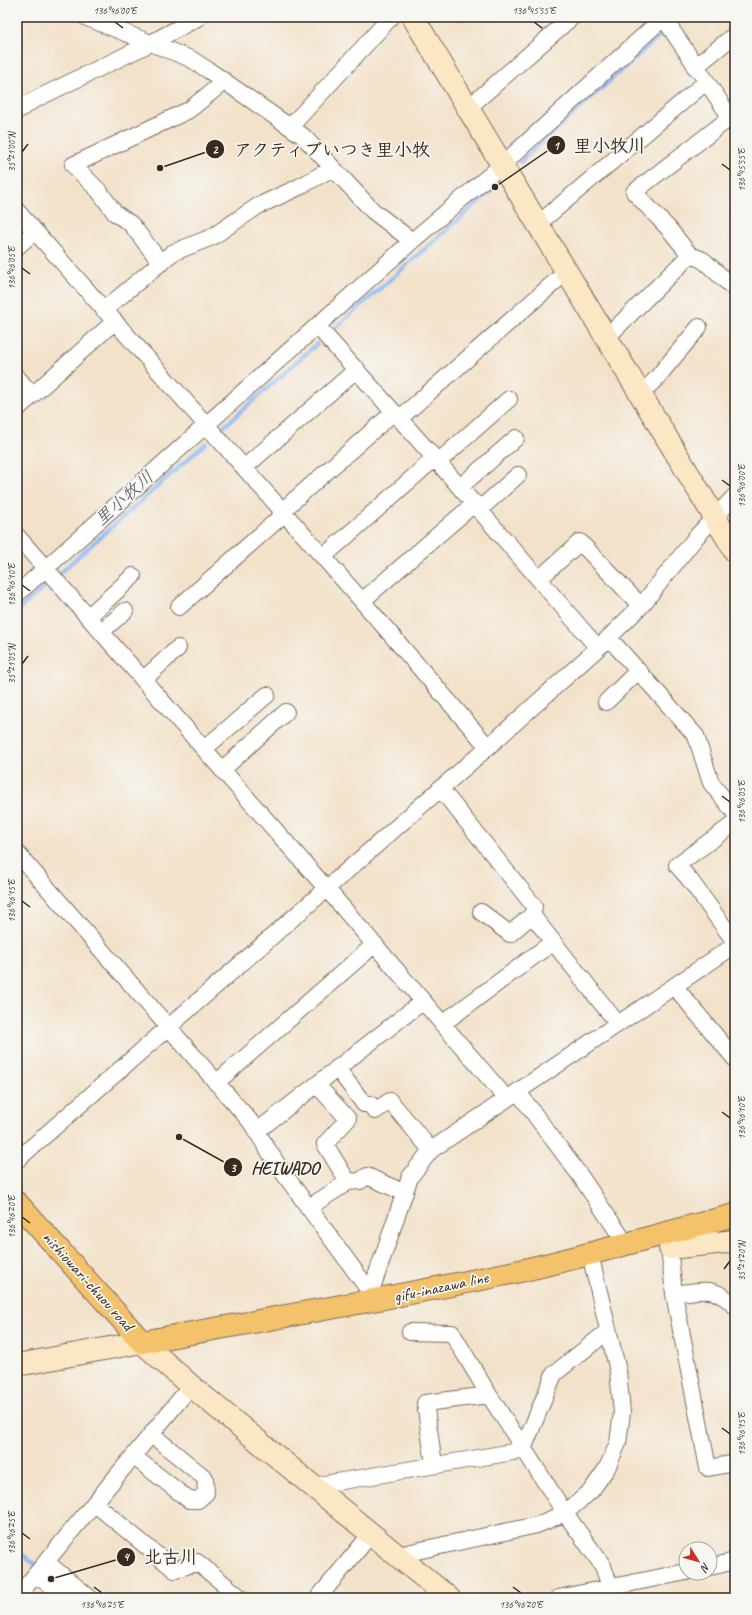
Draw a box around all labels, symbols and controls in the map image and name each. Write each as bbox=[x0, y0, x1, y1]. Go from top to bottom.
text: 136°46'00"E bbox=[93, 4, 138, 17]
text: 136°45'55"E bbox=[512, 4, 557, 17]
text: 35°21'00"N bbox=[5, 130, 18, 172]
callout: 里小牧川 bbox=[546, 130, 654, 160]
callout: アクティブいつき里小牧 bbox=[205, 134, 439, 164]
text: 里小牧川 bbox=[574, 135, 646, 157]
text: 1 bbox=[553, 138, 560, 154]
text: アクティブいつき里小牧 bbox=[234, 139, 430, 161]
text: 2 bbox=[212, 142, 219, 158]
text: 136°45'55"E bbox=[735, 147, 748, 192]
text: 136°46'05"E bbox=[5, 245, 18, 290]
text: 136°46'00"E bbox=[735, 463, 748, 508]
water label: 里小牧川 bbox=[90, 466, 158, 530]
text: 136°46'10"E bbox=[5, 562, 18, 607]
text: 35°21'05"N bbox=[5, 642, 18, 684]
text: 136°46'05"E bbox=[735, 779, 748, 824]
text: 136°46'15"E bbox=[5, 878, 18, 923]
text: 136°46'10"E bbox=[735, 1095, 748, 1140]
callout: HEIWADO bbox=[223, 1152, 327, 1182]
text: HEIWADO bbox=[251, 1157, 322, 1179]
text: 3 bbox=[230, 1160, 237, 1176]
text: 136°46'20"E bbox=[5, 1194, 18, 1239]
street label: nishiowari-chuou road bbox=[38, 1227, 140, 1337]
text: 35°21'20"N bbox=[735, 1239, 748, 1281]
street label: gifu-inazawa line bbox=[392, 1266, 491, 1307]
text: 136°46'15"E bbox=[735, 1411, 748, 1456]
text: 136°46'25"E bbox=[5, 1510, 18, 1555]
north arrow bbox=[678, 1541, 718, 1581]
callout: 北古川 bbox=[116, 1542, 206, 1572]
text: 北古川 bbox=[144, 1546, 198, 1568]
text: 4 bbox=[123, 1549, 130, 1565]
text: N bbox=[697, 1560, 714, 1576]
text: 136°46'25"E bbox=[80, 1598, 125, 1611]
text: 136°46'20"E bbox=[499, 1598, 544, 1611]

